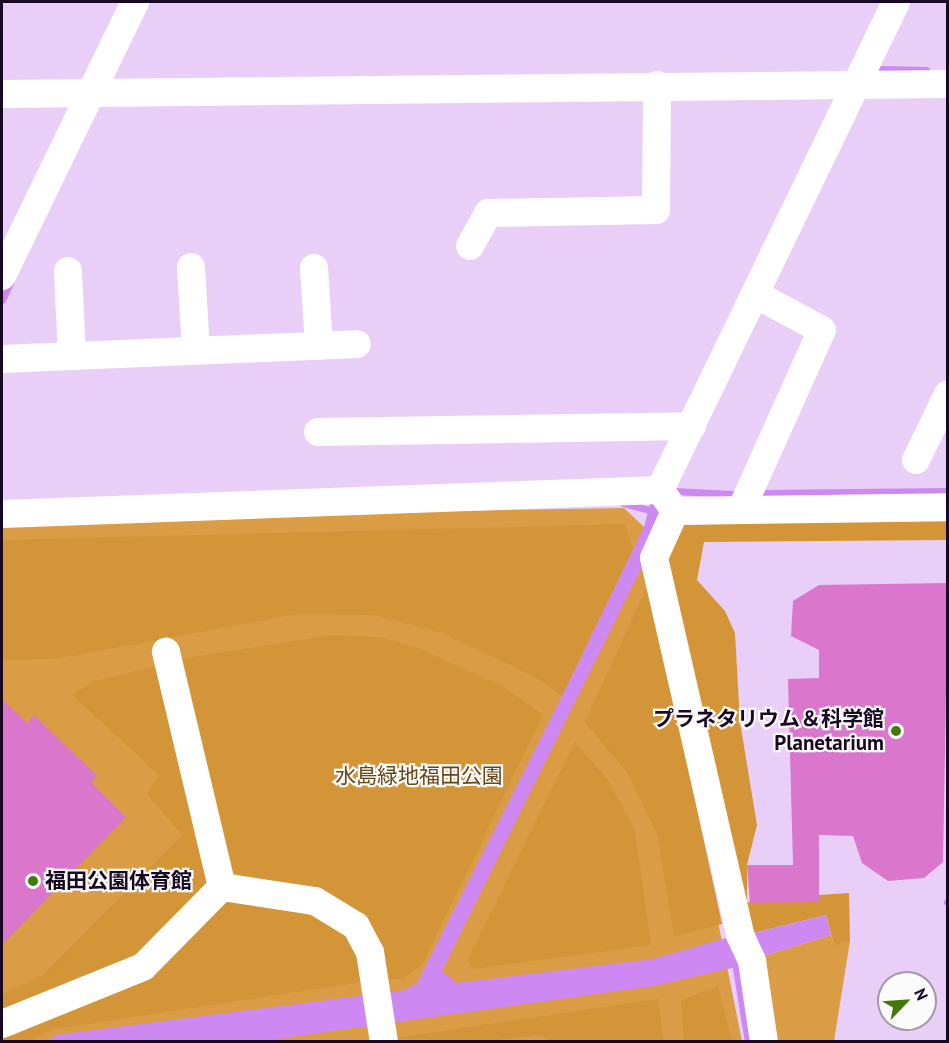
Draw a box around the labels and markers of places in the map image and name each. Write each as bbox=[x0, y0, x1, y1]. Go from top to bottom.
place label: プラネタリウム＆科学館 Planetarium bbox=[653, 706, 884, 756]
marker: プラネタリウム＆科学館 Planetarium bbox=[889, 724, 903, 738]
place label: 福田公園体育館 bbox=[45, 868, 192, 894]
marker: 福田公園体育館 bbox=[26, 874, 40, 888]

